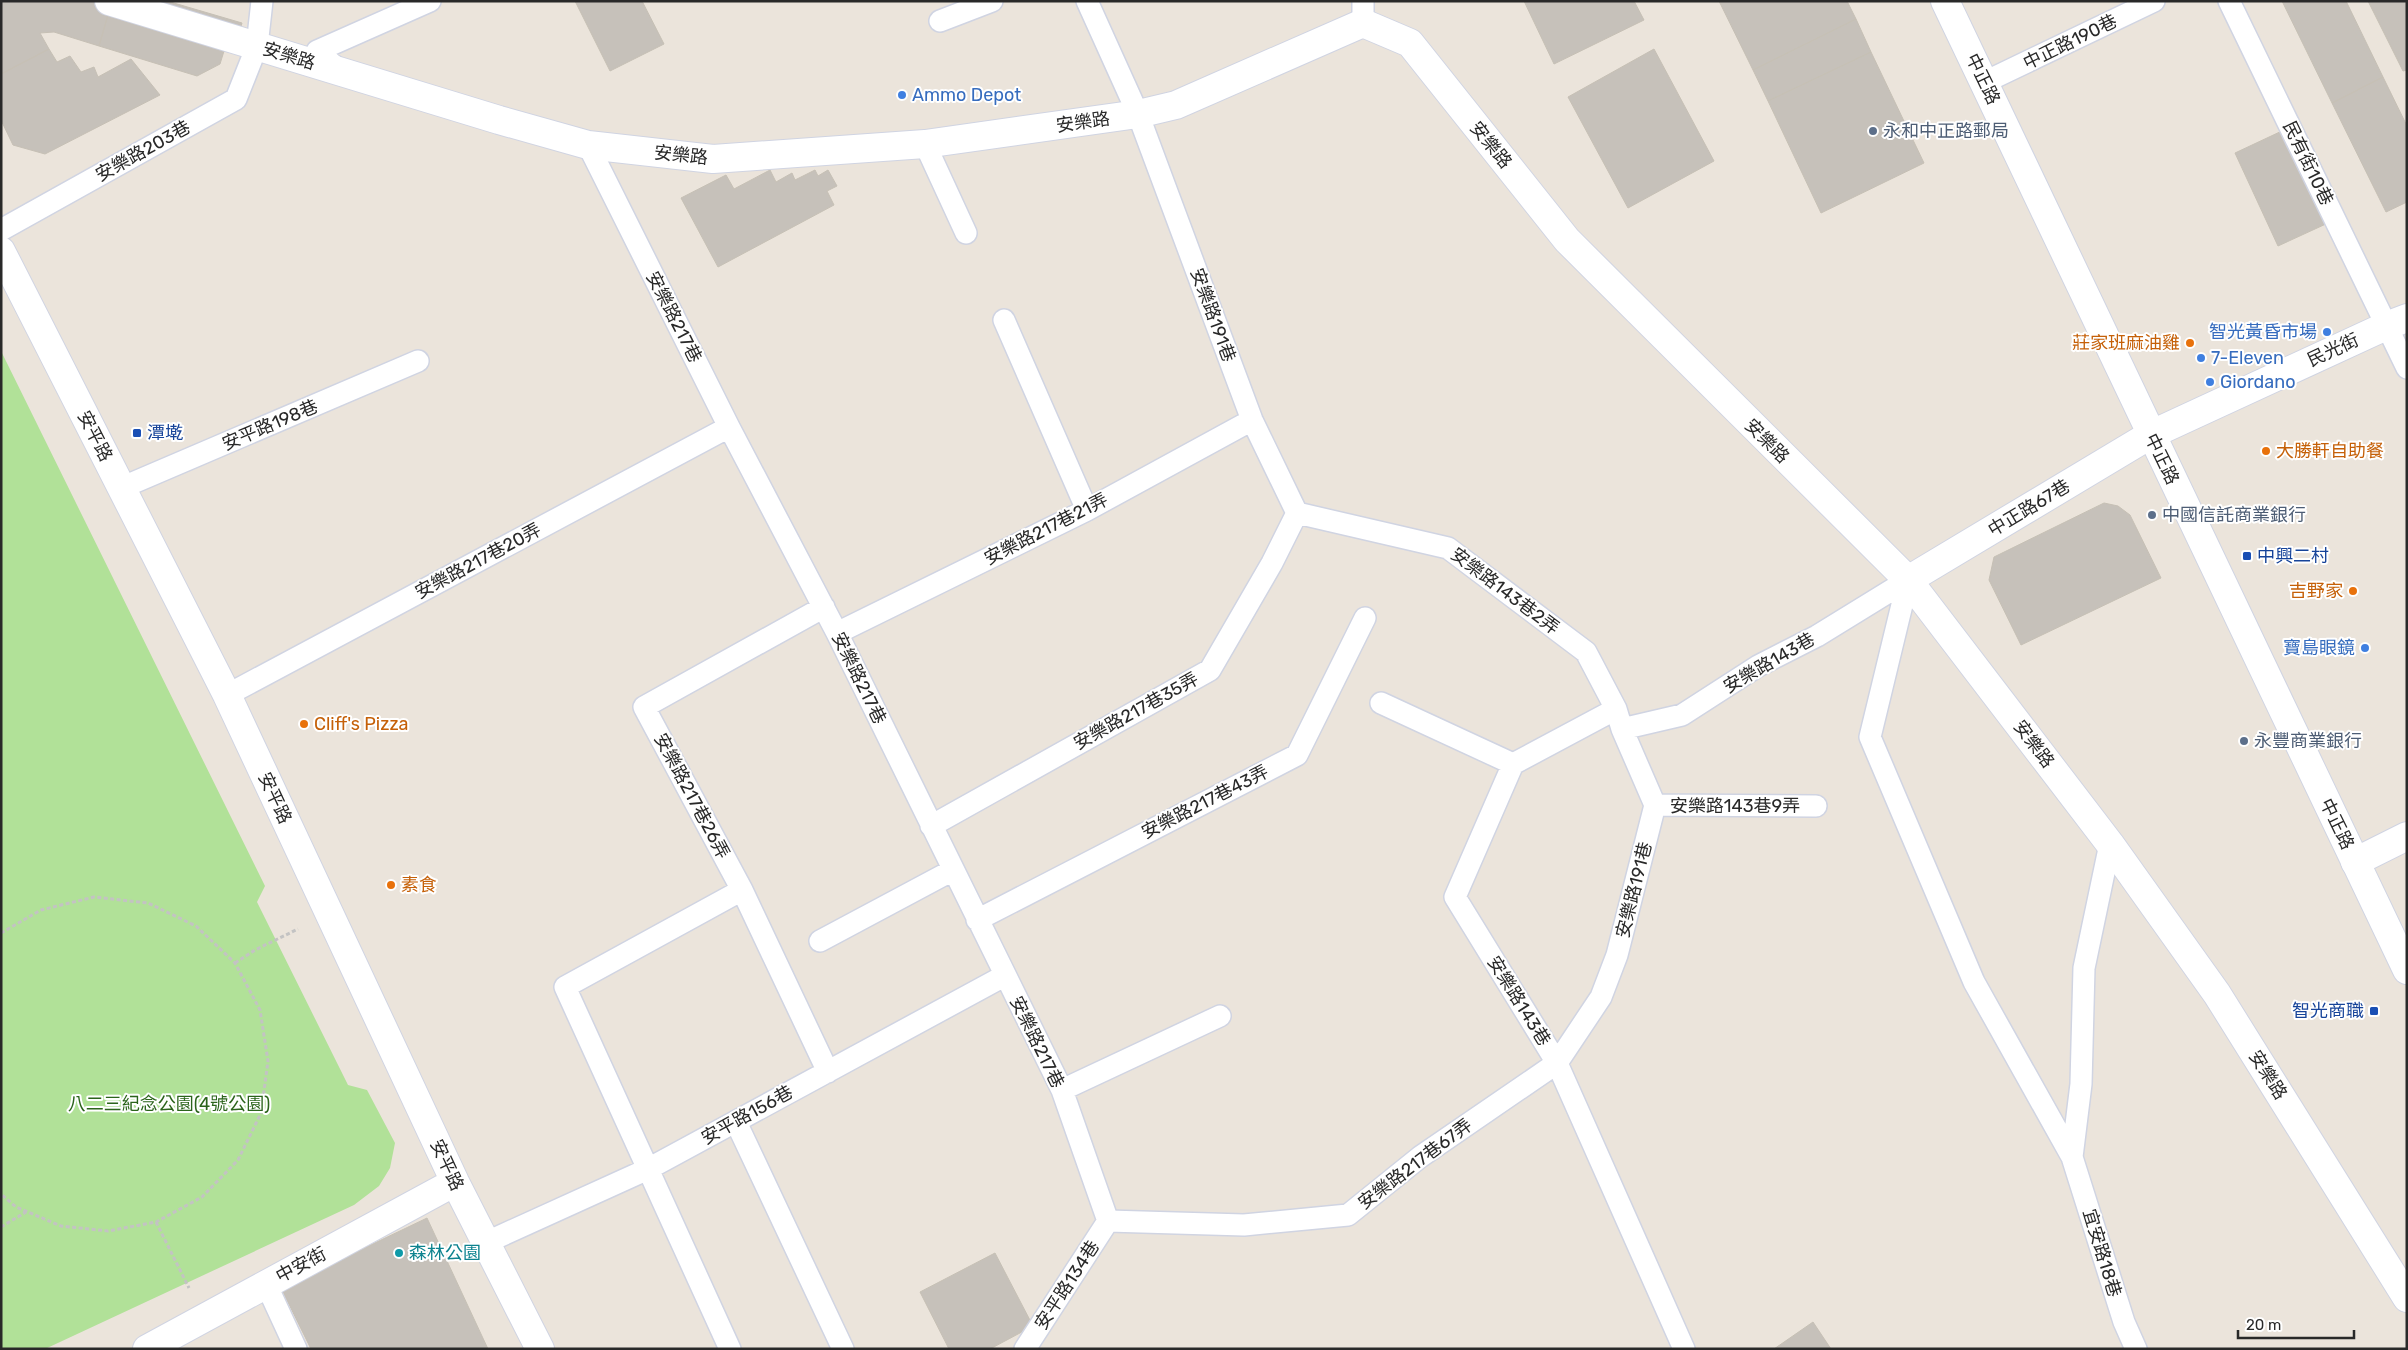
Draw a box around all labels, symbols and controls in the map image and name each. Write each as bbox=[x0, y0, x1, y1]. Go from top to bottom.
street label: 中正路190巷 bbox=[2019, 10, 2121, 74]
street label: 安樂路 bbox=[260, 38, 318, 74]
street label: 中正路 bbox=[1961, 50, 2005, 108]
place label: Ammo Depot bbox=[912, 84, 1021, 106]
marker: Ammo Depot bbox=[896, 89, 908, 101]
street label: 安樂路 bbox=[1055, 107, 1111, 137]
street label: 安樂路203巷 bbox=[92, 116, 194, 186]
street label: 安樂路 bbox=[1465, 117, 1517, 173]
street label: 民有街10巷 bbox=[2278, 117, 2338, 209]
place label: 永和中正路郵局 bbox=[1883, 120, 2009, 142]
marker: 永和中正路郵局 bbox=[1867, 125, 1879, 137]
street label: 安樂路 bbox=[653, 141, 709, 169]
street label: 安樂路191巷 bbox=[1186, 265, 1240, 365]
street label: 安樂路217巷 bbox=[642, 268, 706, 366]
place label: 智光黃昏市場 bbox=[2209, 321, 2317, 343]
marker: 智光黃昏市場 bbox=[2321, 326, 2333, 338]
street label: 民光街 bbox=[2304, 329, 2362, 371]
place label: 莊家班麻油雞 bbox=[2072, 332, 2180, 354]
marker: 莊家班麻油雞 bbox=[2184, 337, 2196, 349]
place label: 7-Eleven bbox=[2211, 347, 2284, 369]
marker: 7-Eleven bbox=[2195, 352, 2207, 364]
place label: Giordano bbox=[2220, 371, 2295, 393]
marker: Giordano bbox=[2204, 376, 2216, 388]
street label: 安平路198巷 bbox=[219, 395, 321, 455]
street label: 安平路 bbox=[73, 407, 117, 465]
street label: 安樂路 bbox=[1740, 414, 1794, 468]
place label: 潭墘 bbox=[147, 422, 183, 444]
marker: 潭墘 bbox=[131, 427, 143, 439]
street label: 中正路 bbox=[2140, 430, 2184, 488]
place label: 大勝軒自助餐 bbox=[2276, 440, 2384, 462]
marker: 大勝軒自助餐 bbox=[2260, 445, 2272, 457]
street label: 中正路67巷 bbox=[1984, 475, 2074, 541]
street label: 安樂路217巷21弄 bbox=[981, 488, 1111, 570]
place label: 中國信託商業銀行 bbox=[2162, 504, 2306, 526]
marker: 中國信託商業銀行 bbox=[2146, 509, 2158, 521]
street label: 安樂路217巷20弄 bbox=[411, 519, 545, 603]
street label: 安樂路143巷2弄 bbox=[1446, 543, 1564, 639]
place label: 中興二村 bbox=[2257, 545, 2329, 567]
marker: 中興二村 bbox=[2241, 550, 2253, 562]
place label: 吉野家 bbox=[2289, 580, 2343, 602]
marker: 吉野家 bbox=[2347, 585, 2359, 597]
street label: 安樂路217巷 bbox=[827, 628, 891, 728]
street label: 安樂路143巷 bbox=[1719, 628, 1819, 698]
place label: 寶島眼鏡 bbox=[2283, 637, 2355, 659]
marker: 寶島眼鏡 bbox=[2359, 642, 2371, 654]
street label: 安樂路217巷35弄 bbox=[1070, 668, 1202, 754]
place label: Cliff's Pizza bbox=[314, 713, 408, 735]
street label: 安樂路 bbox=[2009, 716, 2059, 772]
marker: Cliff's Pizza bbox=[298, 718, 310, 730]
street label: 安樂路217巷26弄 bbox=[650, 729, 734, 863]
place label: 永豐商業銀行 bbox=[2254, 730, 2362, 752]
marker: 永豐商業銀行 bbox=[2238, 735, 2250, 747]
street label: 安樂路217巷43弄 bbox=[1138, 761, 1272, 843]
street label: 安平路 bbox=[254, 769, 296, 827]
street label: 安樂路143巷9弄 bbox=[1670, 795, 1800, 817]
street label: 中正路 bbox=[2315, 795, 2359, 853]
street label: 安樂路191巷 bbox=[1611, 840, 1657, 940]
place label: 素食 bbox=[401, 874, 437, 896]
marker: 素食 bbox=[385, 879, 397, 891]
street label: 安樂路143巷 bbox=[1483, 952, 1555, 1050]
street label: 安樂路217巷 bbox=[1005, 992, 1069, 1092]
place label: 智光商職 bbox=[2292, 1000, 2364, 1022]
marker: 智光商職 bbox=[2368, 1005, 2380, 1017]
street label: 安樂路 bbox=[2244, 1046, 2292, 1104]
street label: 安平路156巷 bbox=[697, 1081, 797, 1149]
park label: 八二三紀念公園(4號公園) bbox=[68, 1093, 270, 1115]
street label: 安樂路217巷67弄 bbox=[1354, 1114, 1476, 1214]
street label: 安平路 bbox=[426, 1136, 468, 1194]
street label: 宜安路18巷 bbox=[2078, 1206, 2126, 1300]
street label: 安平路134巷 bbox=[1030, 1236, 1104, 1334]
place label: 森林公園 bbox=[409, 1242, 481, 1264]
street label: 中安街 bbox=[272, 1243, 330, 1287]
marker: 森林公園 bbox=[393, 1247, 405, 1259]
scale bar bbox=[2238, 1308, 2354, 1340]
text: 20 m bbox=[2246, 1316, 2281, 1334]

